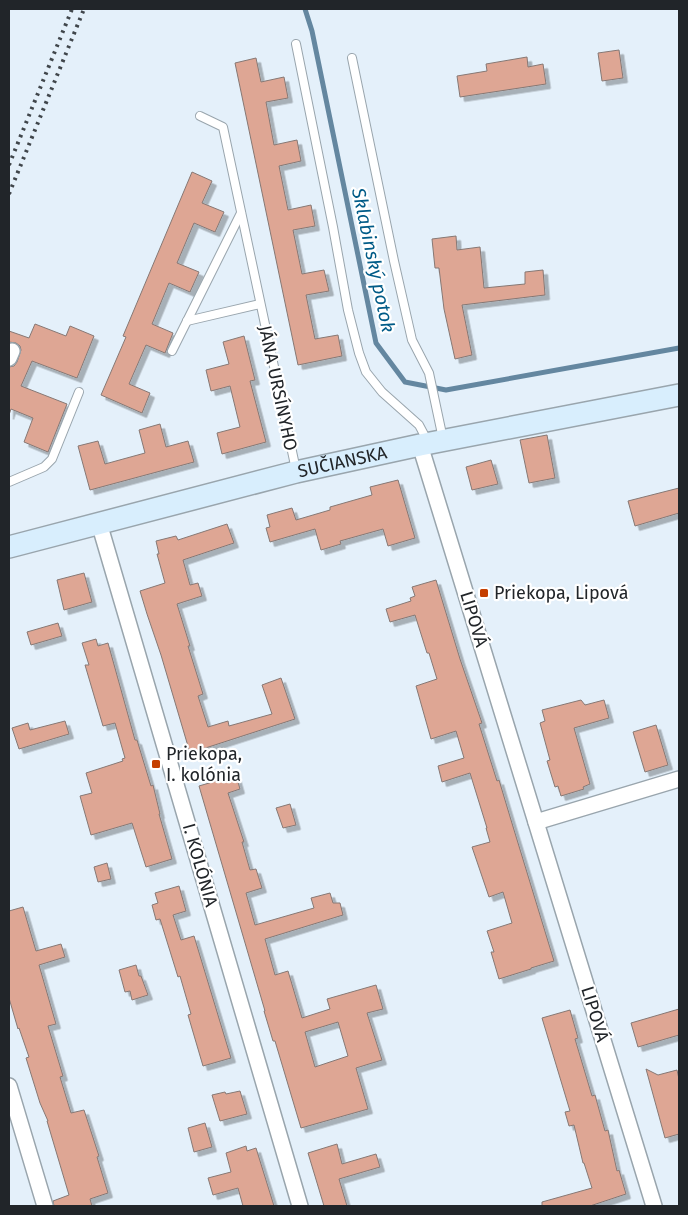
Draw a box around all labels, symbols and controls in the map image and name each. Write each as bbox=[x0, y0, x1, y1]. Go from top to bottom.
water label: Sklabinský potok bbox=[347, 185, 400, 334]
street label: JÁNA URSÍNYHO bbox=[254, 323, 303, 453]
street label: SUČIANSKA bbox=[296, 441, 389, 482]
place label: Priekopa, Lipová bbox=[494, 582, 628, 604]
marker: Priekopa, Lipová bbox=[478, 587, 490, 599]
street label: LIPOVÁ bbox=[455, 588, 494, 650]
place label: Priekopa, I. kolónia bbox=[166, 743, 242, 786]
marker: Priekopa, I. kolónia bbox=[150, 758, 162, 770]
street label: I. KOLÓNIA bbox=[178, 821, 223, 910]
street label: LIPOVÁ bbox=[576, 983, 615, 1045]

